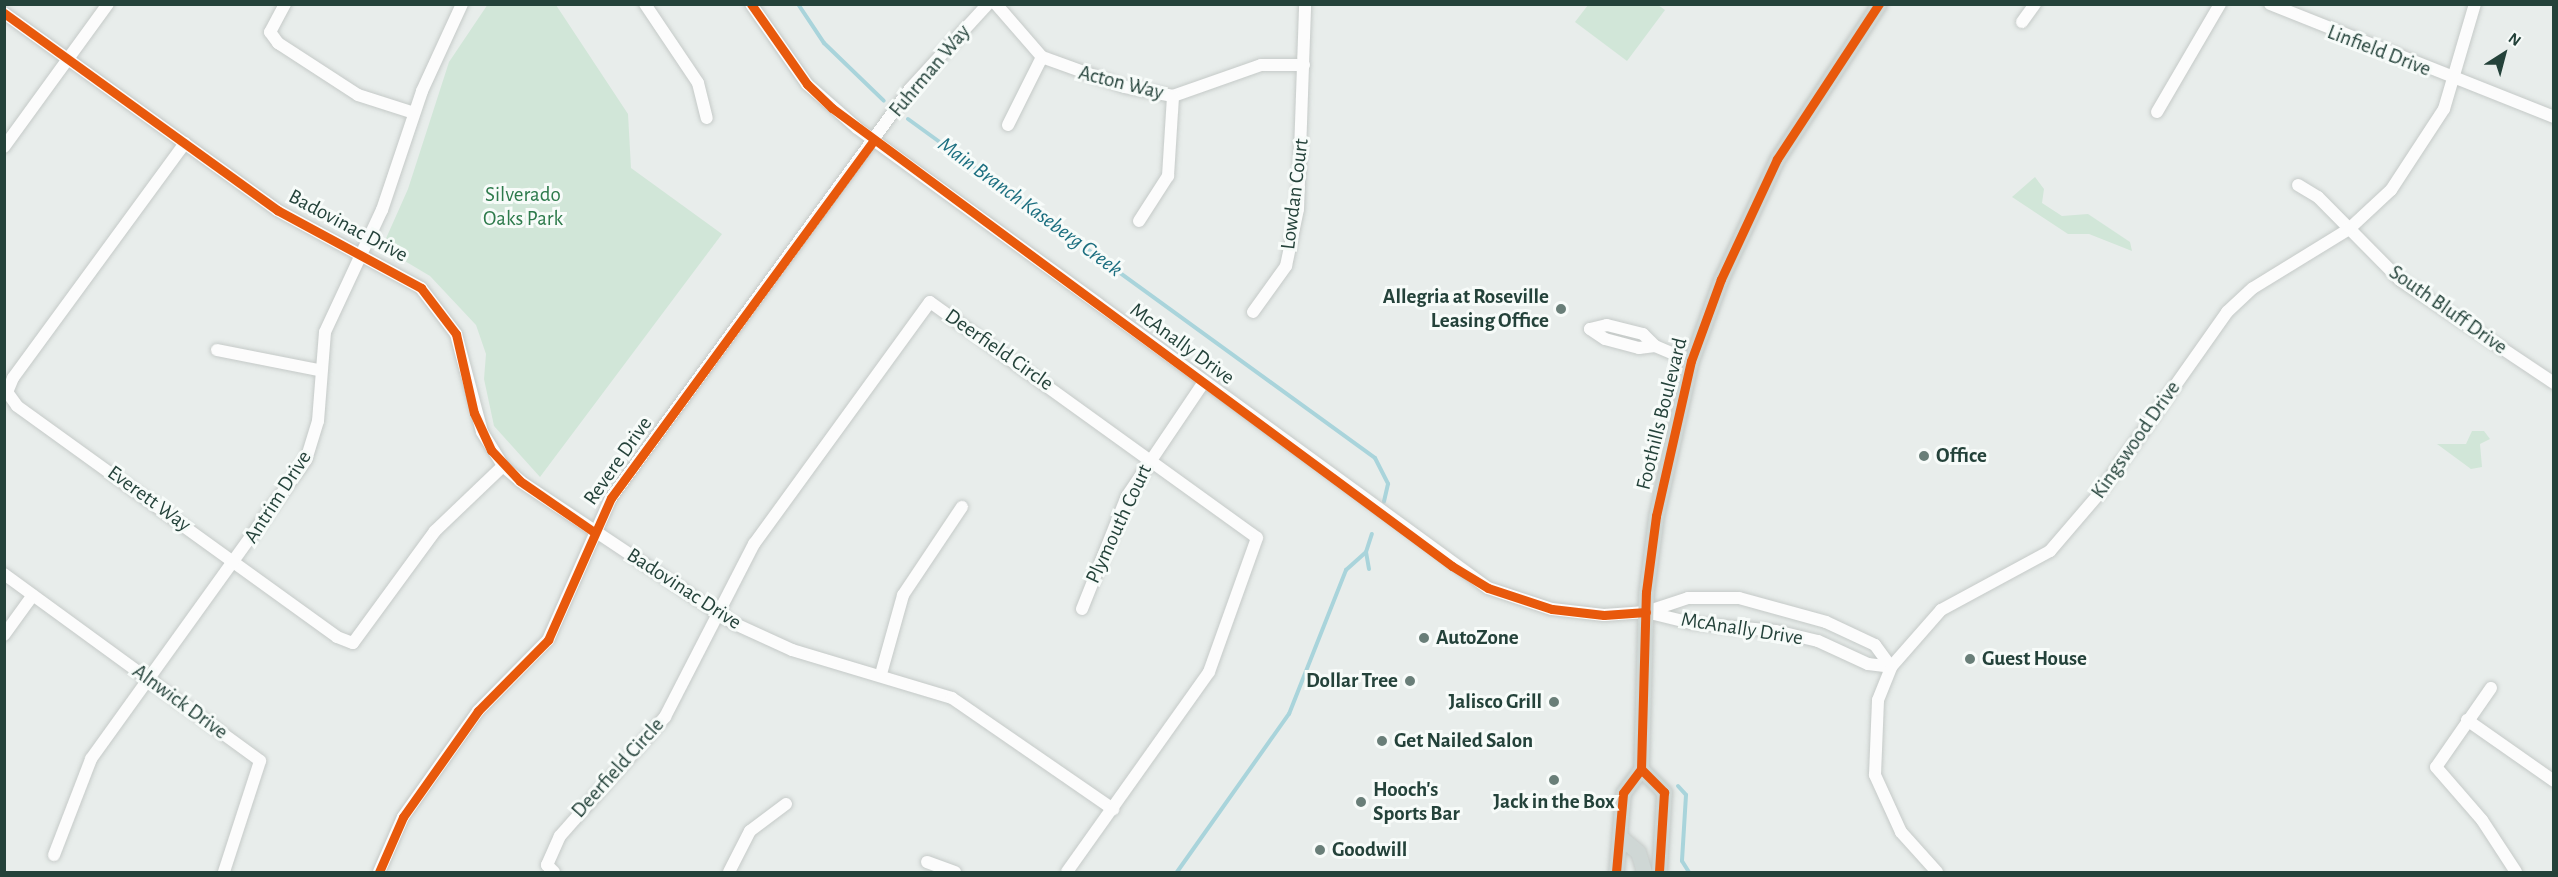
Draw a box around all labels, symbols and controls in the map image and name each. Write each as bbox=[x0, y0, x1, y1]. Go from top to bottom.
street label: Fuhrman Way bbox=[884, 20, 976, 122]
street label: Linfield Drive bbox=[2324, 20, 2434, 82]
north arrow bbox=[2474, 24, 2534, 84]
text: N bbox=[2505, 30, 2524, 49]
street label: Acton Way bbox=[1076, 60, 1166, 106]
water label: Main Branch Kaseberg Creek bbox=[933, 131, 1127, 283]
street label: Lowdan Court bbox=[1276, 137, 1314, 251]
park label: Silverado Oaks Park bbox=[483, 182, 563, 232]
street label: Badovinac Drive bbox=[284, 184, 412, 268]
street label: South Bluff Drive bbox=[2384, 260, 2512, 360]
place label: Allegria at Roseville Leasing Office bbox=[1383, 284, 1549, 334]
street label: McAnally Drive bbox=[1125, 298, 1239, 390]
marker: Allegria at Roseville Leasing Office bbox=[1554, 302, 1568, 316]
street label: Deerfield Circle bbox=[940, 303, 1058, 397]
street label: Foothills Boulevard bbox=[1631, 335, 1693, 493]
street label: Kingswood Drive bbox=[2086, 376, 2186, 504]
street label: Revere Drive bbox=[578, 412, 658, 510]
place label: Office bbox=[1936, 443, 1987, 469]
street label: Antrim Drive bbox=[239, 446, 317, 548]
marker: Office bbox=[1917, 449, 1931, 463]
street label: Everett Way bbox=[102, 460, 196, 538]
street label: Plymouth Court bbox=[1080, 460, 1158, 588]
street label: Badovinac Drive bbox=[622, 543, 746, 635]
street label: McAnally Drive bbox=[1679, 607, 1805, 651]
place label: AutoZone bbox=[1436, 625, 1519, 651]
marker: AutoZone bbox=[1417, 631, 1431, 645]
place label: Guest House bbox=[1982, 646, 2087, 672]
marker: Guest House bbox=[1963, 652, 1977, 666]
street label: Alnwick Drive bbox=[127, 659, 233, 745]
place label: Dollar Tree bbox=[1306, 668, 1398, 694]
marker: Dollar Tree bbox=[1403, 674, 1417, 688]
place label: Jalisco Grill bbox=[1449, 689, 1542, 715]
marker: Jalisco Grill bbox=[1547, 695, 1561, 709]
street label: Deerfield Circle bbox=[566, 713, 670, 823]
place label: Get Nailed Salon bbox=[1394, 728, 1533, 754]
marker: Get Nailed Salon bbox=[1375, 734, 1389, 748]
marker: Jack in the Box bbox=[1547, 773, 1561, 787]
place label: Hooch's Sports Bar bbox=[1373, 777, 1460, 827]
place label: Jack in the Box bbox=[1493, 789, 1615, 815]
marker: Hooch's Sports Bar bbox=[1354, 795, 1368, 809]
place label: Goodwill bbox=[1332, 837, 1407, 863]
marker: Goodwill bbox=[1313, 843, 1327, 857]

